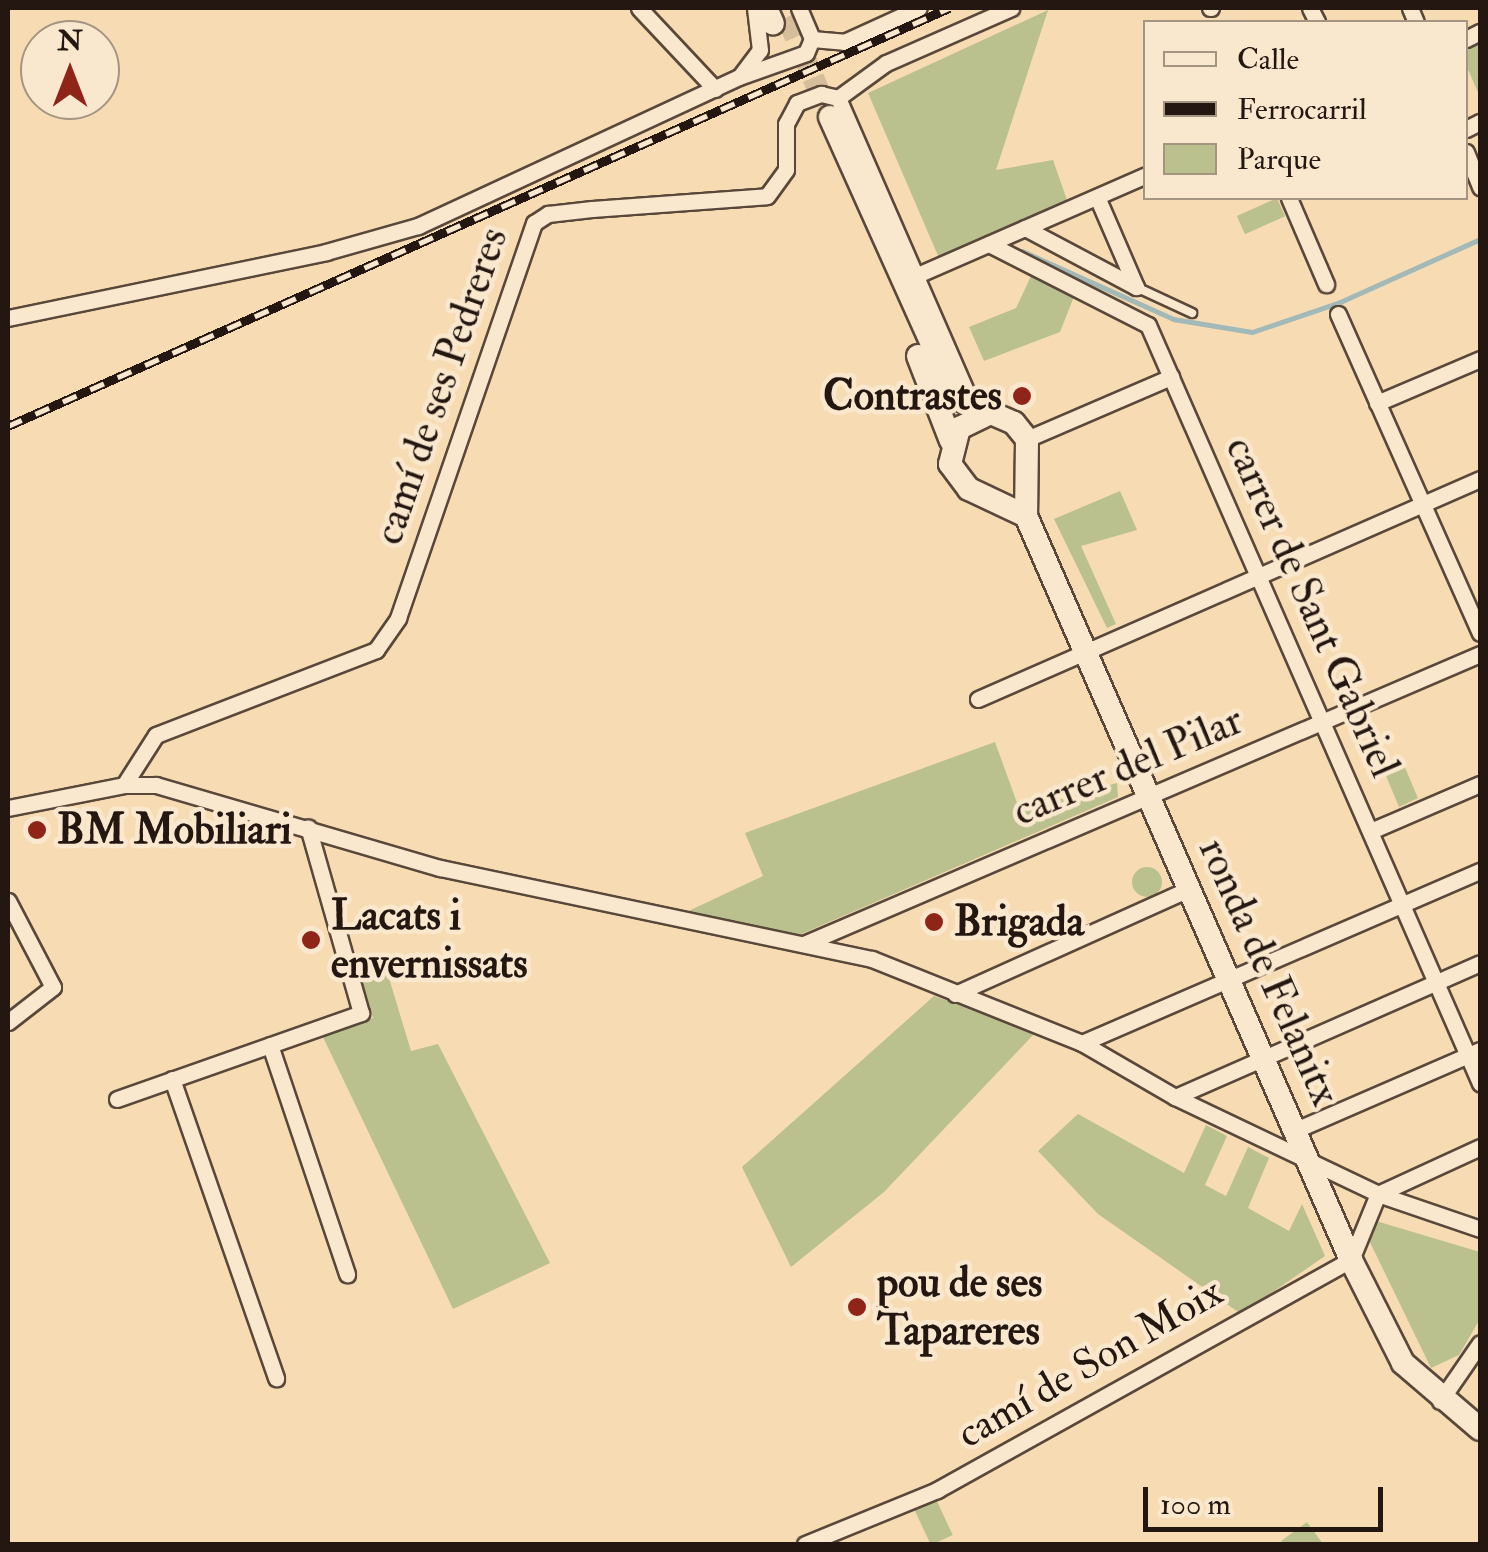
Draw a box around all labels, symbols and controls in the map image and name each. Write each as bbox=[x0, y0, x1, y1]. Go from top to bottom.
north arrow bbox=[20, 20, 120, 120]
legend bbox=[1143, 20, 1468, 200]
text: N bbox=[57, 24, 83, 59]
text: Calle bbox=[1237, 41, 1299, 78]
text: Ferrocarril bbox=[1237, 91, 1367, 128]
text: Parque bbox=[1237, 141, 1321, 178]
street label: camí de ses Pedreres bbox=[363, 221, 519, 551]
place label: Contrastes bbox=[823, 371, 1002, 421]
marker: Contrastes bbox=[1011, 385, 1033, 407]
street label: carrer de Sant Gabriel bbox=[1214, 429, 1410, 785]
street label: carrer del Pilar bbox=[1006, 695, 1250, 837]
place label: BM Mobiliari bbox=[57, 805, 292, 855]
marker: BM Mobiliari bbox=[26, 819, 48, 841]
street label: ronda de Felanitx bbox=[1188, 831, 1350, 1113]
place label: Lacats i envernissats bbox=[331, 891, 528, 989]
place label: Brigada bbox=[954, 897, 1084, 947]
marker: Brigada bbox=[923, 911, 945, 933]
marker: Lacats i envernissats bbox=[300, 929, 322, 951]
place label: pou de ses Tapareres bbox=[877, 1258, 1042, 1356]
street label: camí de Son Moix bbox=[948, 1267, 1232, 1459]
marker: pou de ses Tapareres bbox=[846, 1296, 868, 1318]
scale bar bbox=[1148, 1467, 1388, 1529]
text: 100 m bbox=[1160, 1486, 1231, 1523]

